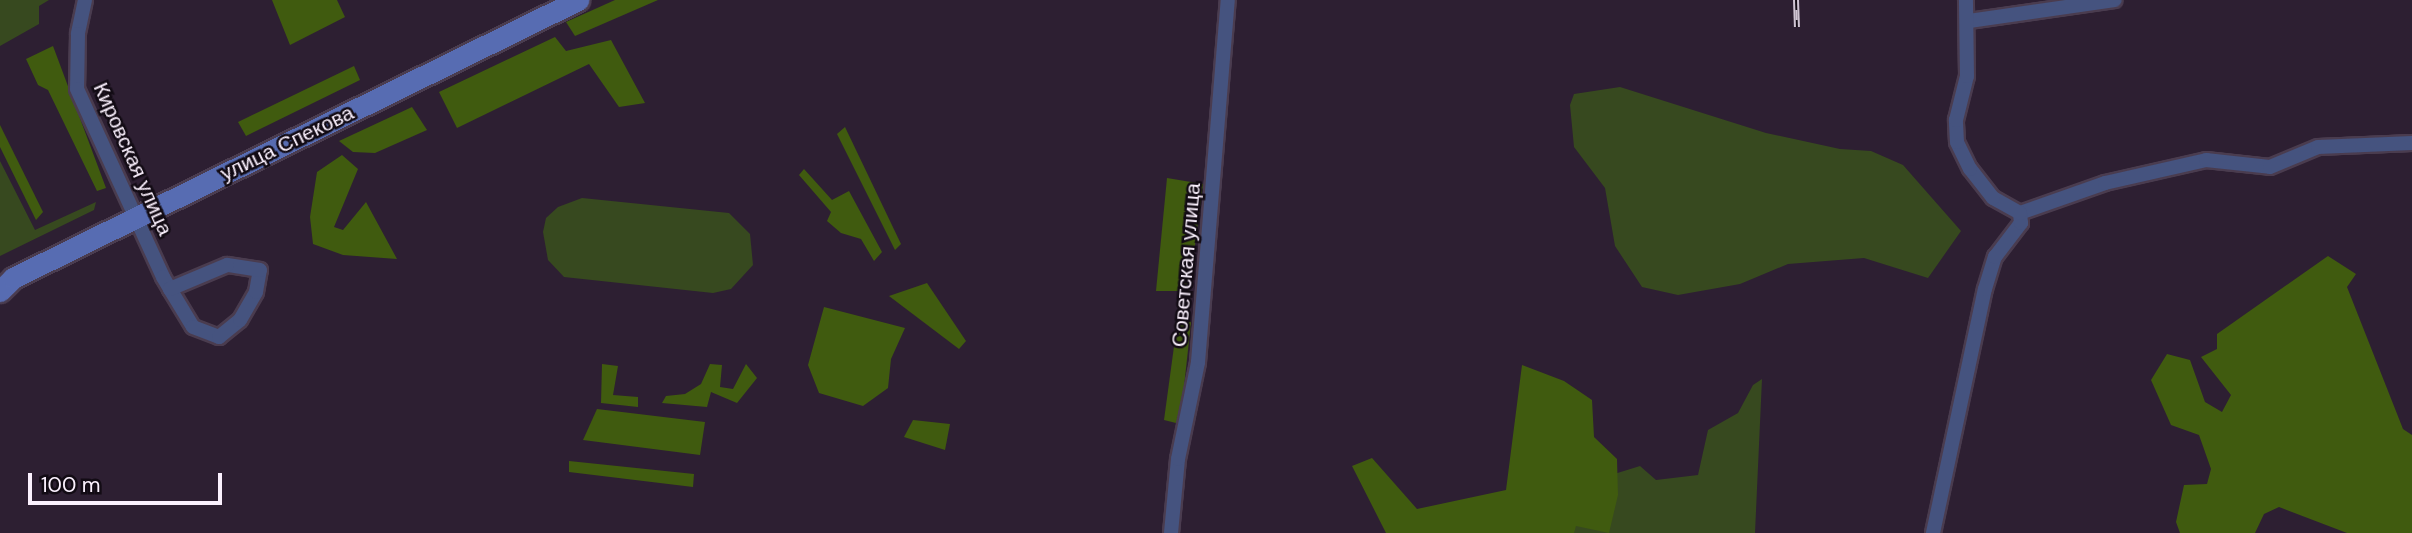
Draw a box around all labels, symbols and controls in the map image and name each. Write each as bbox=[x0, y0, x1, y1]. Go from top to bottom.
street label: Кировская улица bbox=[88, 79, 178, 239]
street label: улица Спекова bbox=[216, 100, 358, 186]
street label: Советская улица bbox=[1166, 182, 1206, 348]
scale bar bbox=[32, 460, 226, 504]
text: 100 m bbox=[41, 471, 101, 499]

